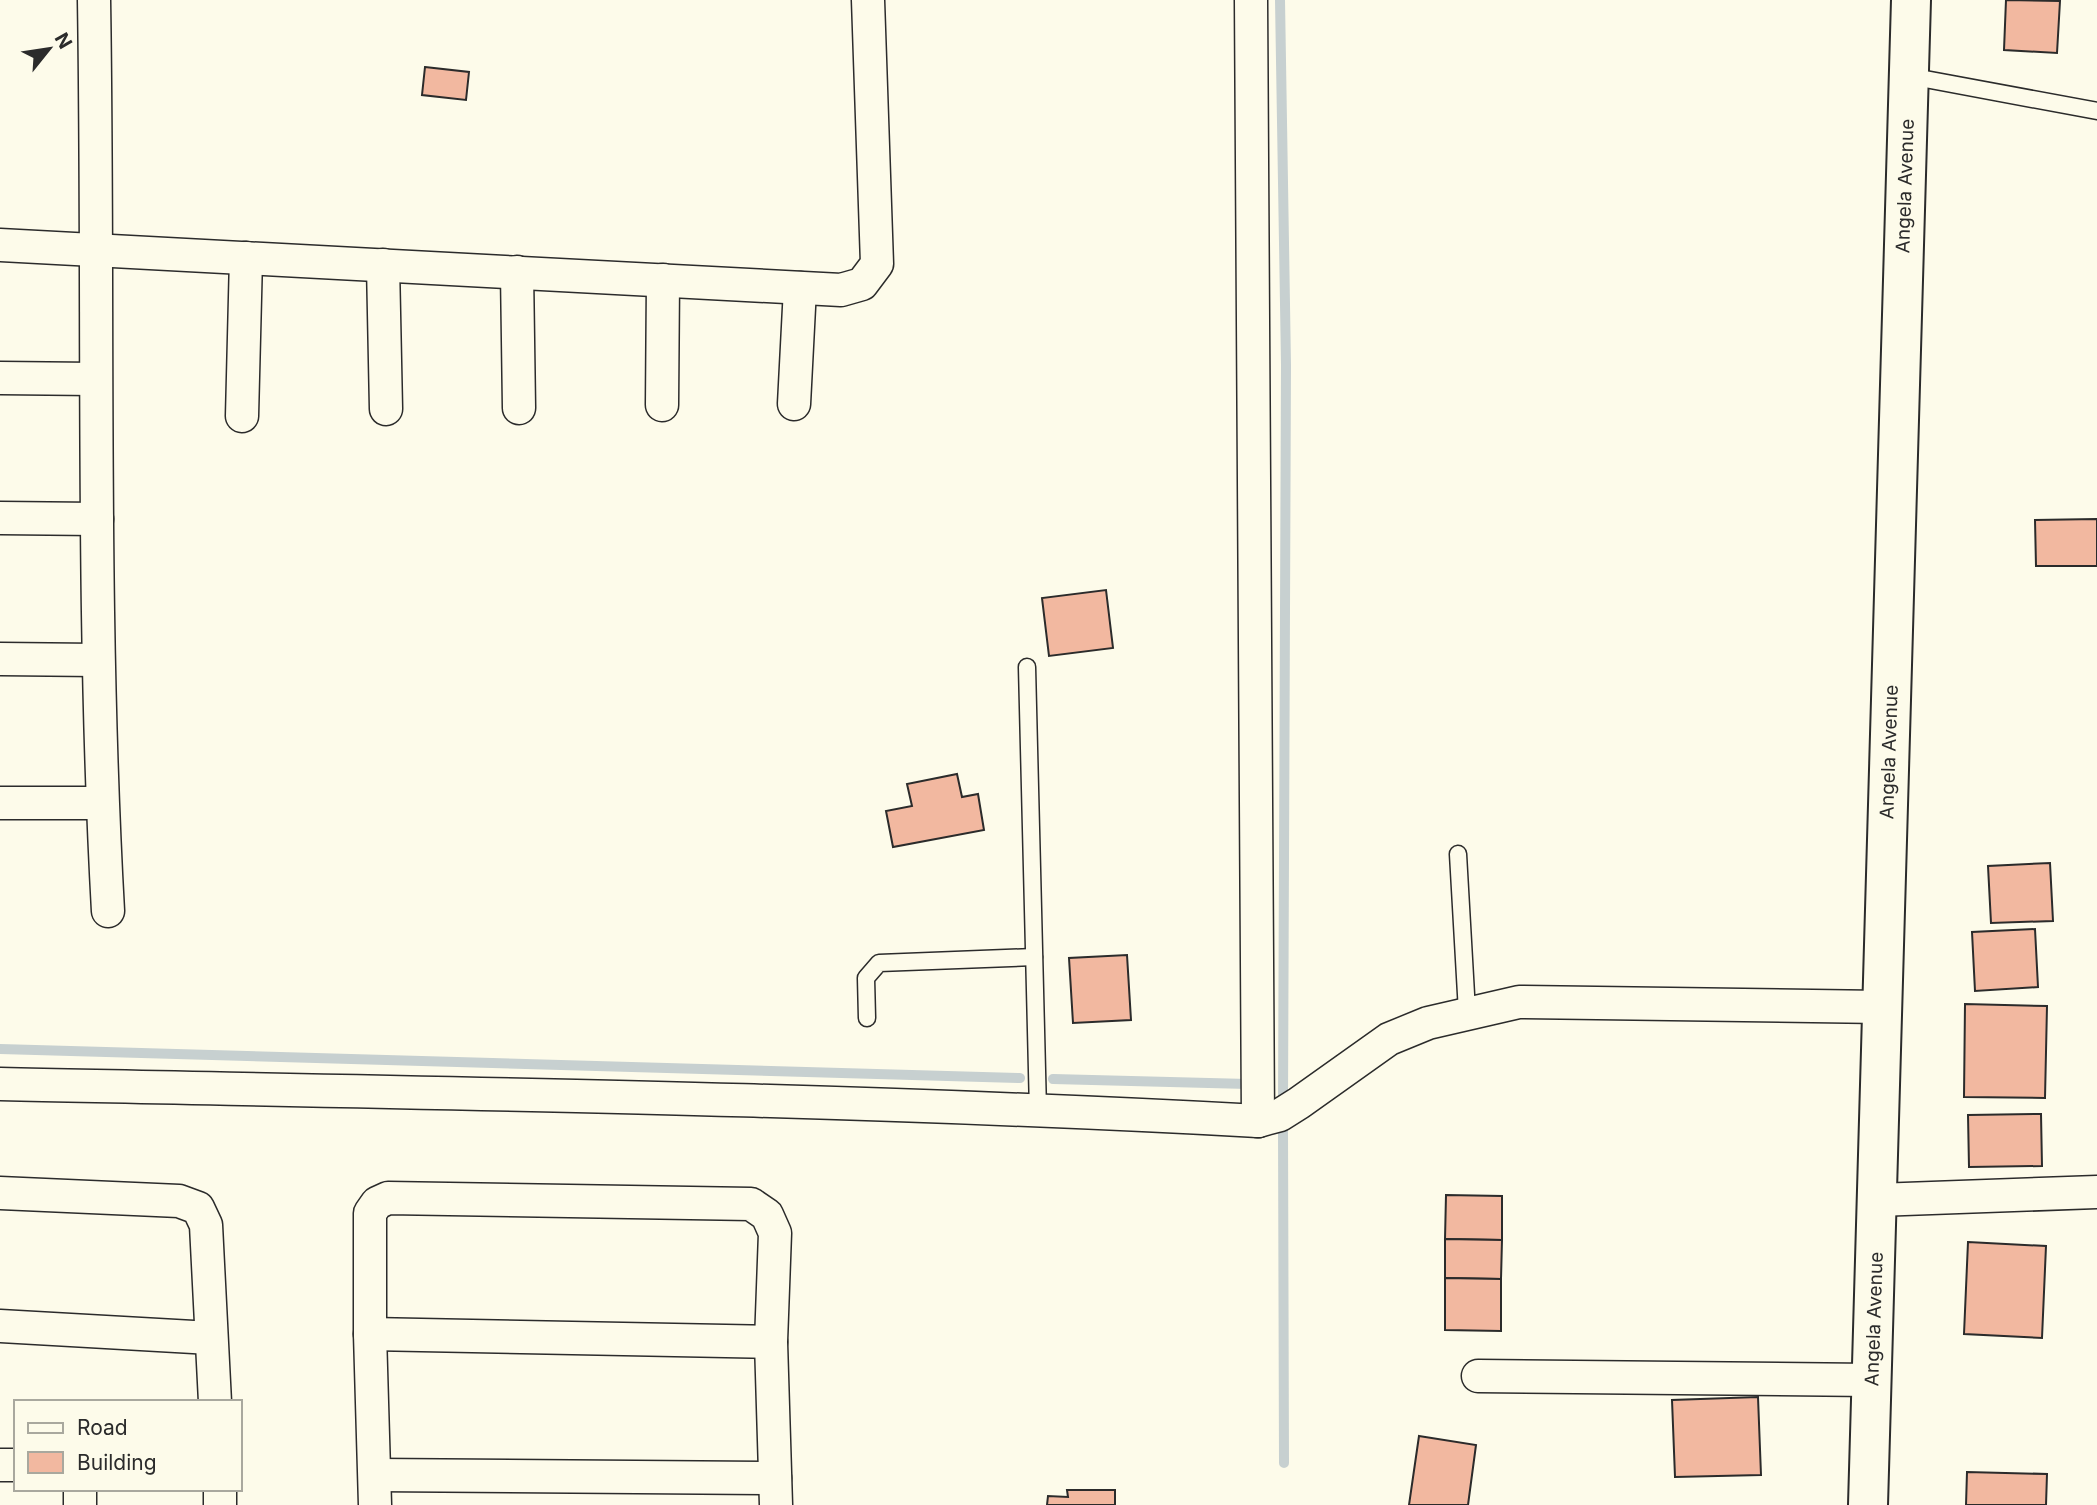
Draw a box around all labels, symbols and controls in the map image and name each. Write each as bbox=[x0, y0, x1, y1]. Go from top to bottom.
north arrow bbox=[14, 14, 84, 84]
text: N bbox=[50, 29, 77, 53]
street label: Angela Avenue bbox=[1891, 118, 1919, 254]
street label: Angela Avenue bbox=[1875, 684, 1903, 820]
street label: Angela Avenue bbox=[1860, 1251, 1888, 1387]
legend bbox=[14, 1400, 242, 1491]
text: Road bbox=[77, 1415, 128, 1440]
text: Building bbox=[77, 1450, 157, 1475]

